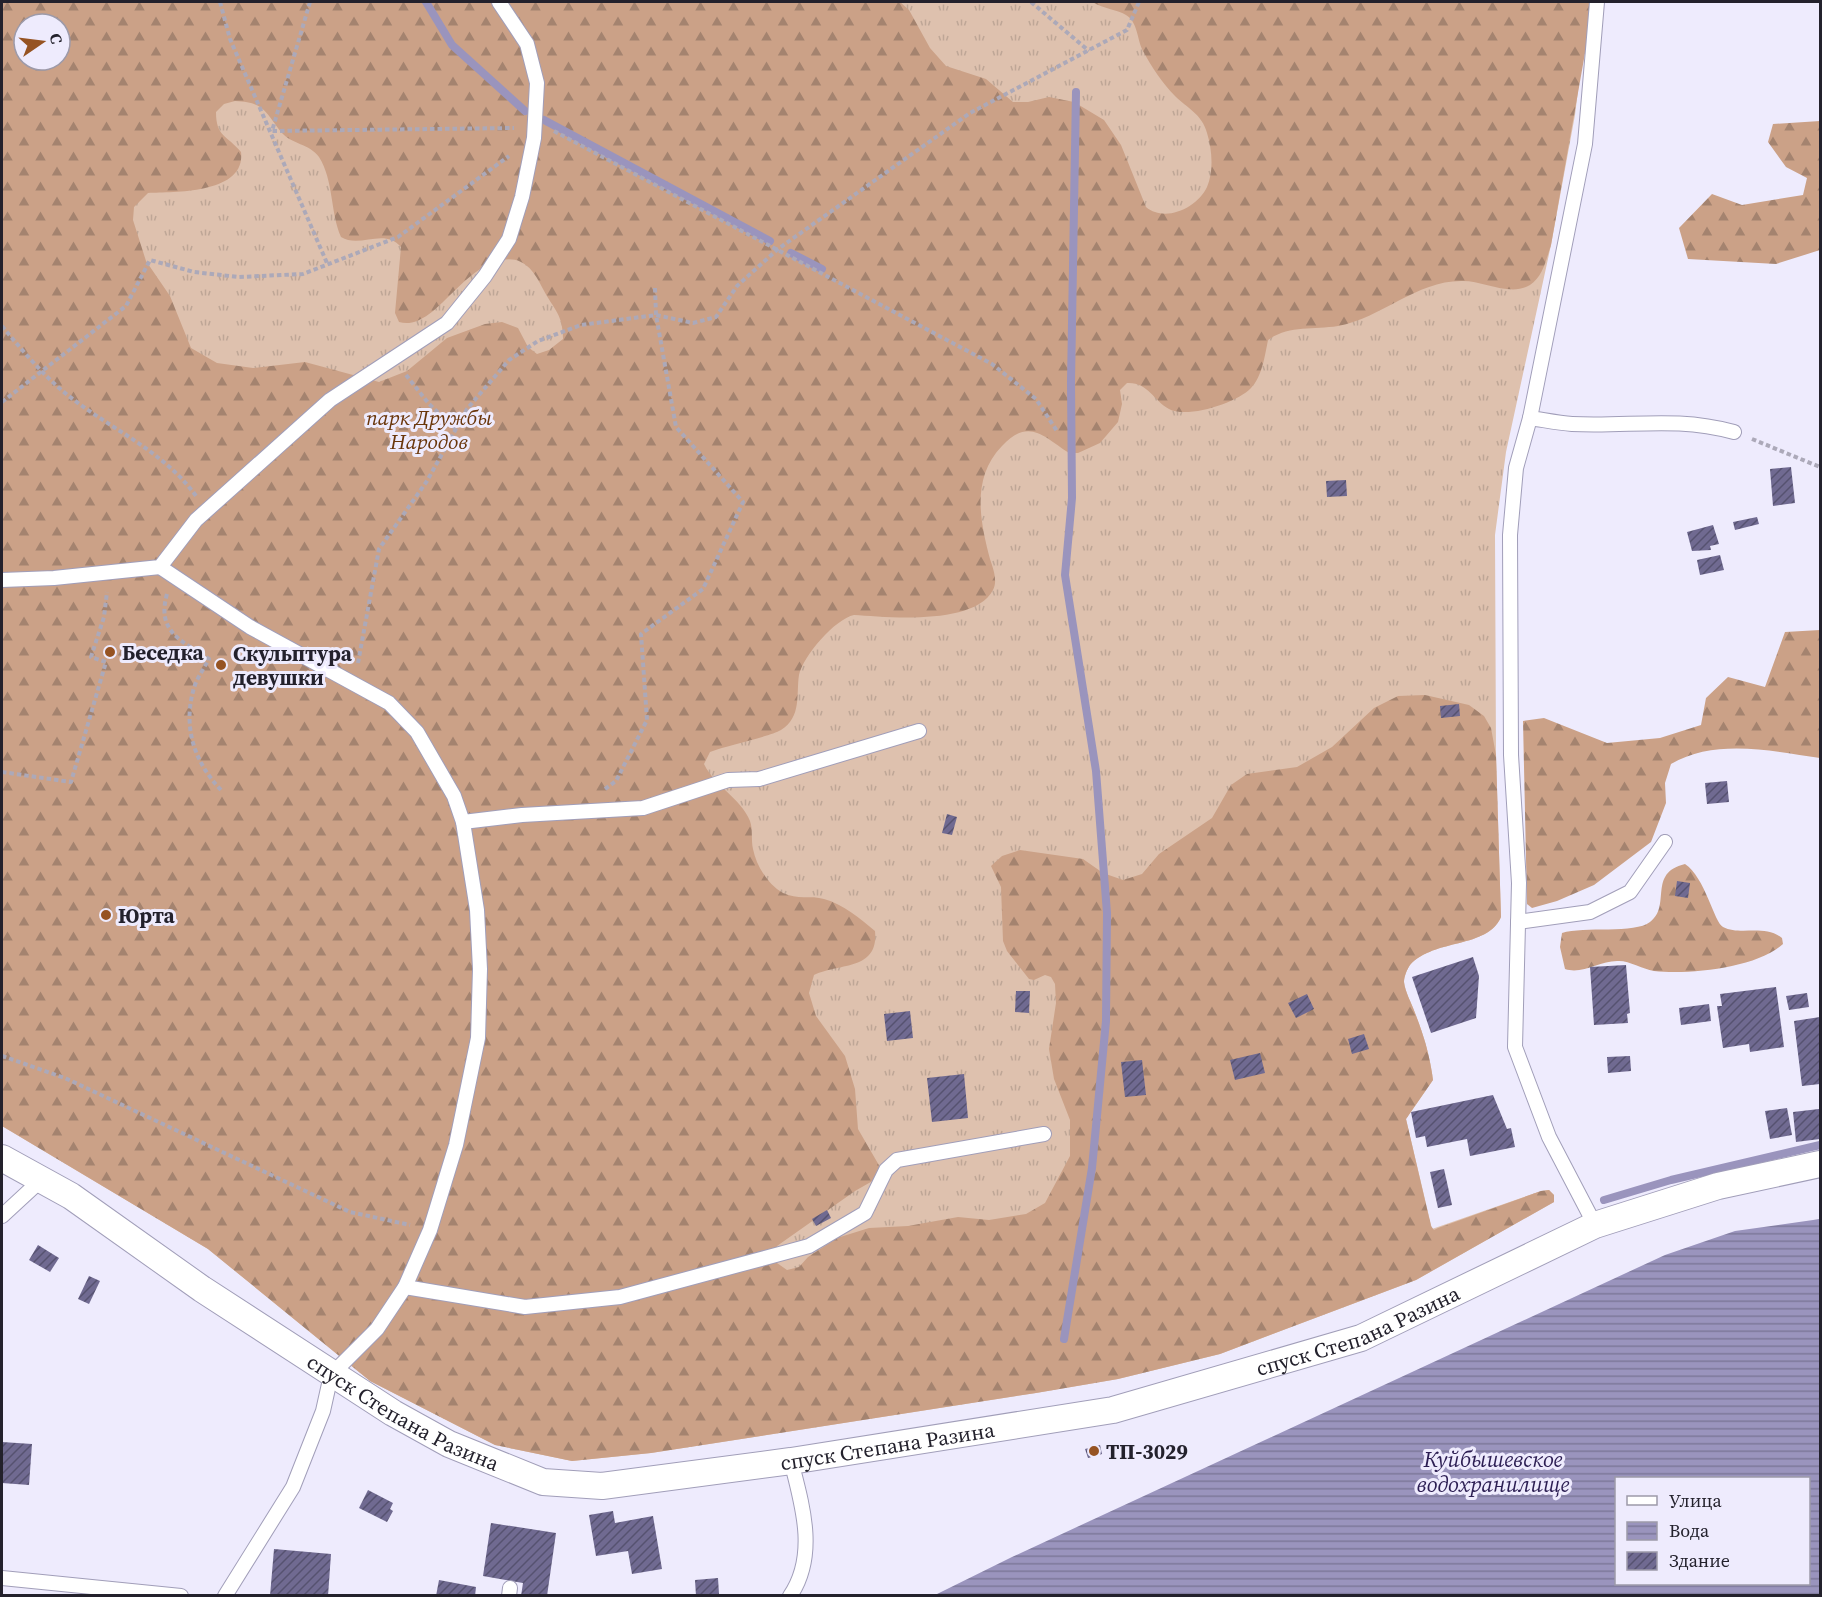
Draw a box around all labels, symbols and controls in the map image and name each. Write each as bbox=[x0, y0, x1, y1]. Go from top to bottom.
north arrow bbox=[12, 12, 72, 72]
text: С bbox=[45, 31, 68, 46]
park label: парк Дружбы Народов bbox=[366, 403, 492, 456]
place label: Беседка bbox=[122, 638, 205, 667]
place label: Скульптура девушки bbox=[233, 639, 353, 692]
marker: Беседка bbox=[103, 645, 117, 659]
marker: Скульптура девушки bbox=[214, 658, 228, 672]
place label: Юрта bbox=[118, 901, 176, 930]
marker: Юрта bbox=[99, 908, 113, 922]
street label: спуск Степана Разина bbox=[1252, 1278, 1465, 1382]
street label: спуск Степана Разина bbox=[302, 1347, 504, 1477]
street label: спуск Степана Разина bbox=[779, 1414, 997, 1477]
place label: ТП-3029 bbox=[1106, 1437, 1188, 1466]
marker: ТП-3029 bbox=[1087, 1444, 1101, 1458]
water label: Куйбышевское водохранилище bbox=[1417, 1444, 1570, 1499]
legend bbox=[1615, 1477, 1810, 1585]
text: Улица bbox=[1669, 1488, 1722, 1513]
text: Вода bbox=[1669, 1518, 1710, 1543]
text: Здание bbox=[1669, 1548, 1730, 1573]

